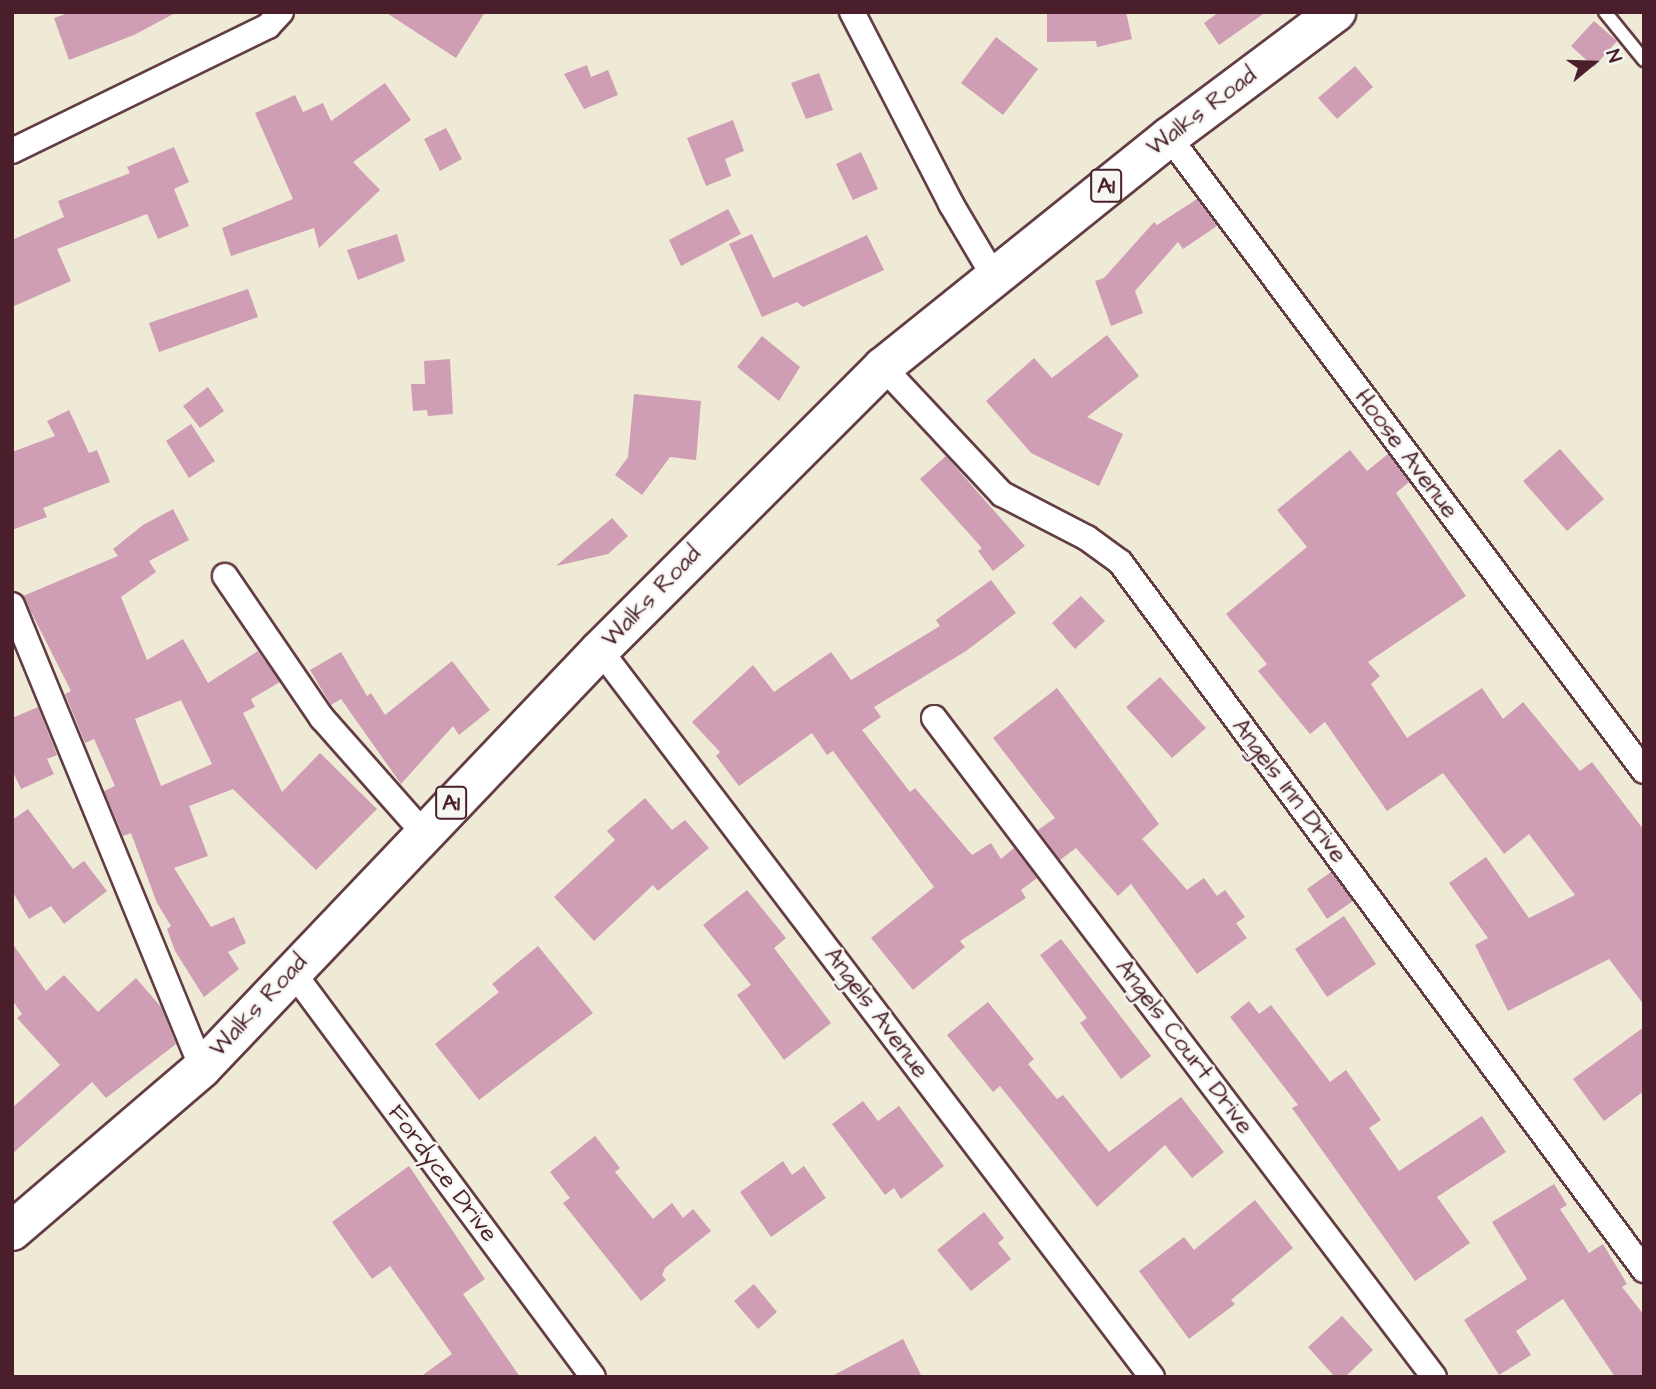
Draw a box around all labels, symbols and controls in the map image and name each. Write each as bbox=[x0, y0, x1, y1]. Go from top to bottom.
north arrow bbox=[1558, 28, 1628, 98]
text: N bbox=[1599, 46, 1628, 66]
street label: Walks Road bbox=[1141, 61, 1263, 163]
road number: A1 bbox=[1088, 167, 1124, 206]
street label: Hoose Avenue bbox=[1348, 384, 1464, 524]
street label: Walks Road bbox=[596, 540, 708, 654]
street label: Angels Inn Drive bbox=[1225, 713, 1353, 869]
road number: A1 bbox=[434, 783, 468, 822]
street label: Angels Avenue bbox=[818, 942, 934, 1084]
street label: Walks Road bbox=[204, 949, 314, 1063]
street label: Angels Court Drive bbox=[1109, 954, 1259, 1140]
street label: Fordyce Drive bbox=[381, 1100, 503, 1248]

